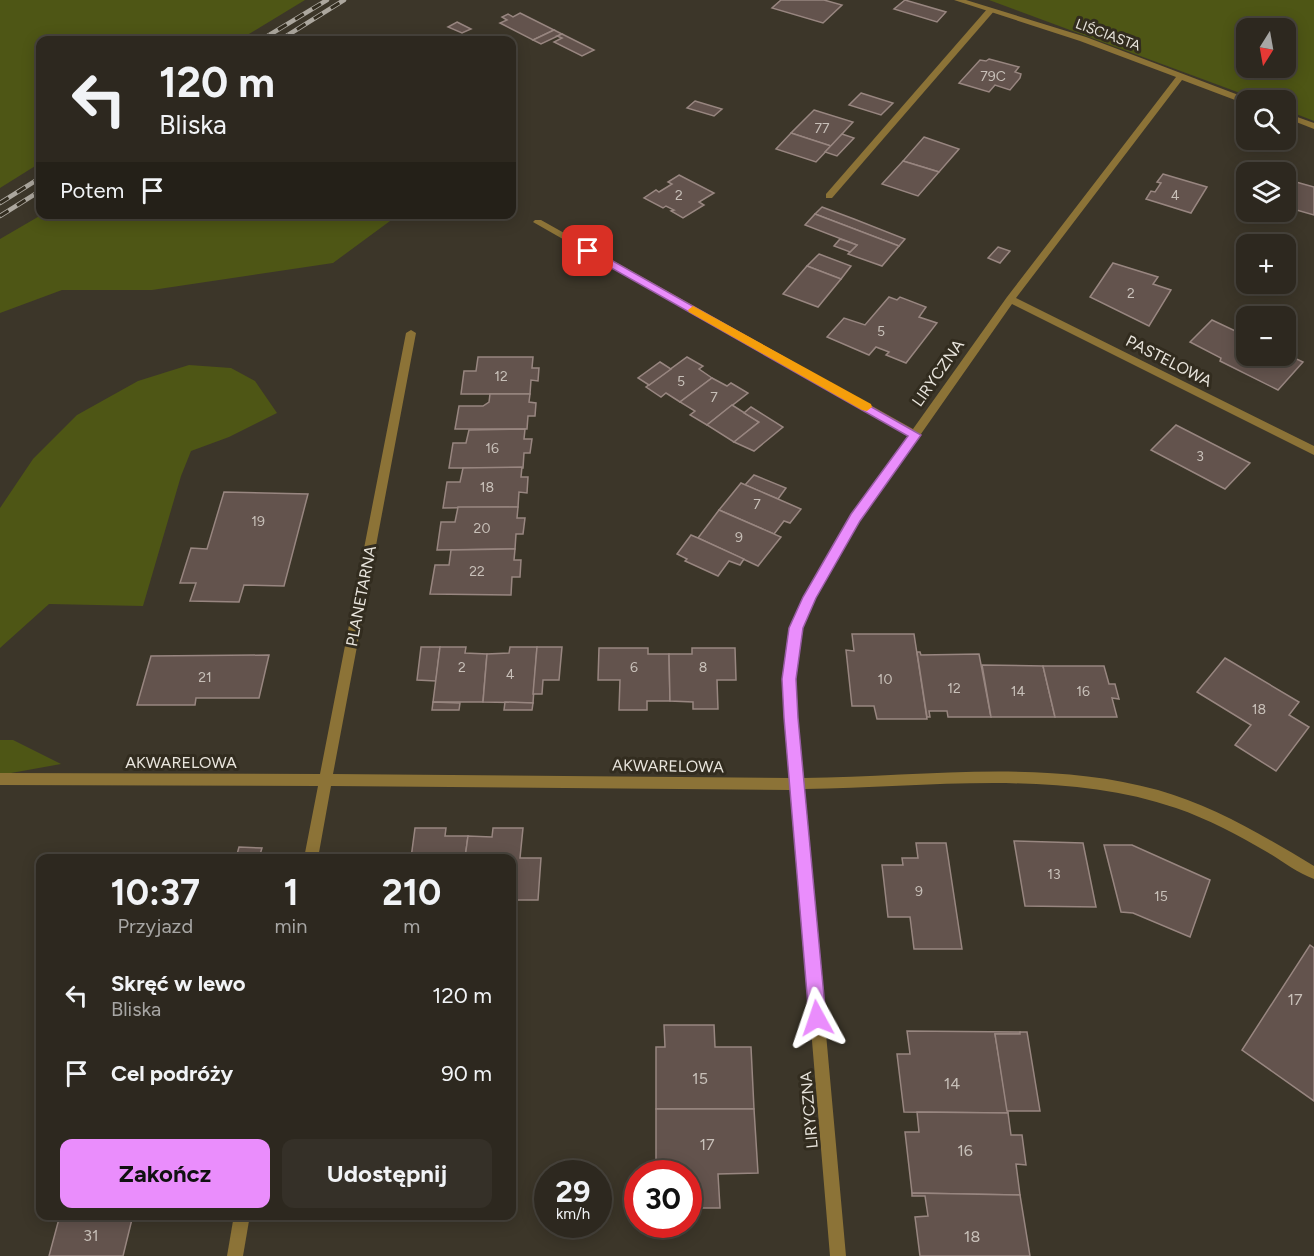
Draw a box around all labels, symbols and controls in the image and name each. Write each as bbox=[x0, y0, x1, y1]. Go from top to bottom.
street label: LIŚCIASTA bbox=[1073, 15, 1143, 55]
north arrow bbox=[1236, 18, 1296, 78]
map controls bbox=[1236, 18, 1296, 366]
text: 120 m bbox=[159, 57, 275, 108]
icon: left bbox=[60, 60, 138, 138]
house number: 79C bbox=[980, 68, 1006, 85]
button: search bbox=[1236, 90, 1296, 150]
text: Bliska bbox=[159, 108, 227, 141]
house number: 77 bbox=[814, 120, 830, 137]
button: layers bbox=[1236, 162, 1296, 222]
icon: arrive bbox=[136, 174, 169, 207]
text: Potem bbox=[60, 177, 124, 204]
house number: 2 bbox=[675, 187, 683, 204]
house number: 4 bbox=[1171, 187, 1180, 204]
pin bbox=[562, 225, 613, 276]
icon: arrive bbox=[571, 234, 604, 267]
button: + bbox=[1236, 234, 1296, 294]
house number: 2 bbox=[1127, 285, 1135, 302]
button: − bbox=[1236, 306, 1296, 366]
house number: 5 bbox=[877, 323, 885, 340]
street label: PASTELOWA bbox=[1123, 331, 1215, 391]
street label: LIRYCZNA bbox=[908, 336, 968, 410]
house number: 12 bbox=[494, 368, 508, 385]
house number: 5 bbox=[677, 373, 685, 390]
house number: 7 bbox=[710, 389, 718, 406]
house number: 16 bbox=[485, 440, 499, 457]
house number: 3 bbox=[1196, 448, 1204, 465]
house number: 18 bbox=[480, 479, 494, 496]
house number: 7 bbox=[753, 496, 761, 513]
house number: 19 bbox=[251, 513, 265, 530]
house number: 20 bbox=[474, 520, 490, 537]
house number: 9 bbox=[735, 529, 743, 546]
street label: PLANETARNA bbox=[342, 544, 380, 648]
house number: 22 bbox=[469, 563, 485, 580]
house number: 2 bbox=[458, 659, 466, 676]
house number: 6 bbox=[630, 659, 638, 676]
house number: 8 bbox=[699, 659, 707, 676]
house number: 4 bbox=[506, 666, 515, 683]
house number: 21 bbox=[198, 669, 212, 686]
house number: 10 bbox=[878, 671, 892, 688]
house number: 12 bbox=[947, 680, 961, 697]
house number: 14 bbox=[1011, 683, 1026, 700]
house number: 16 bbox=[1076, 683, 1090, 700]
house number: 18 bbox=[1252, 701, 1266, 718]
street label: AKWARELOWA bbox=[125, 753, 237, 772]
street label: AKWARELOWA bbox=[612, 756, 724, 776]
house number: 13 bbox=[1047, 866, 1061, 883]
text: 10:37 bbox=[111, 871, 200, 914]
text: 1 bbox=[283, 871, 299, 914]
text: 210 bbox=[382, 871, 441, 914]
house number: 9 bbox=[915, 883, 923, 900]
house number: 15 bbox=[1154, 888, 1168, 905]
text: Przyjazd bbox=[117, 914, 193, 938]
text: min bbox=[275, 914, 307, 938]
text: m bbox=[403, 914, 420, 938]
text: Skręć w lewo bbox=[111, 970, 246, 997]
icon: left bbox=[60, 979, 93, 1012]
text: 120 m bbox=[432, 982, 492, 1009]
position arrow bbox=[785, 986, 849, 1050]
house number: 17 bbox=[1287, 990, 1303, 1009]
text: Bliska bbox=[111, 997, 161, 1021]
icon: arrive bbox=[60, 1057, 93, 1090]
text: Cel podróży bbox=[111, 1060, 233, 1087]
text: 90 m bbox=[441, 1060, 492, 1087]
house number: 15 bbox=[692, 1069, 708, 1088]
street label: LIRYCZNA bbox=[796, 1070, 822, 1149]
house number: 14 bbox=[944, 1074, 960, 1093]
house number: 17 bbox=[699, 1135, 715, 1154]
button: Zakończ bbox=[60, 1139, 270, 1208]
button: Udostępnij bbox=[282, 1139, 492, 1208]
house number: 16 bbox=[957, 1141, 973, 1160]
speed limit sign: 30 bbox=[624, 1160, 702, 1238]
text: 29 bbox=[556, 1173, 590, 1210]
text: km/h bbox=[556, 1205, 590, 1223]
house number: 31 bbox=[83, 1226, 99, 1245]
house number: 18 bbox=[964, 1227, 980, 1246]

